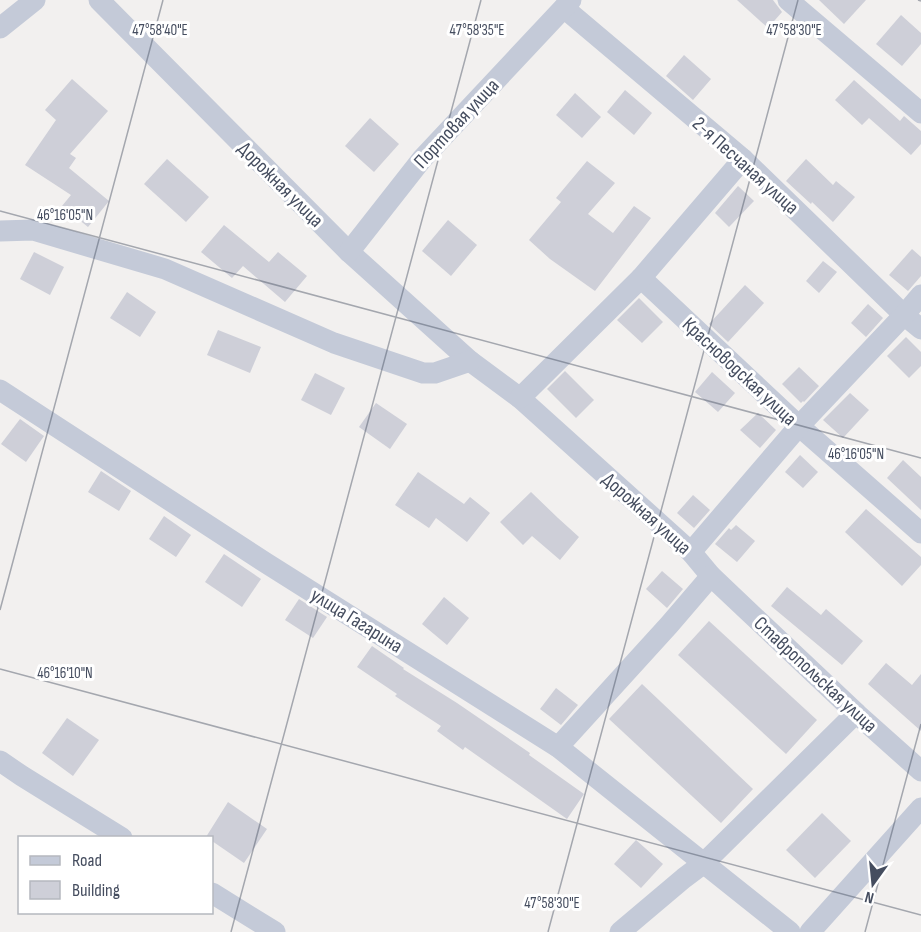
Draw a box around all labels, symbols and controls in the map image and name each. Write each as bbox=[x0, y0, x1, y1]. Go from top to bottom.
text: 47°58'40"E bbox=[132, 21, 188, 40]
text: 47°58'35"E bbox=[450, 21, 504, 40]
text: 47°58'30"E bbox=[766, 21, 822, 40]
street label: Портовая улица bbox=[409, 74, 504, 174]
street label: 2-я Песчаная улица bbox=[687, 112, 803, 220]
street label: Дорожная улица bbox=[232, 137, 328, 233]
text: 46°16'05"N bbox=[37, 206, 93, 225]
street label: Красноводская улица bbox=[677, 313, 801, 431]
text: 46°16'05"N bbox=[828, 445, 884, 464]
street label: Дорожная улица bbox=[597, 468, 696, 560]
street label: улица Гагарина bbox=[306, 583, 407, 658]
street label: Ставропольская улица bbox=[749, 612, 882, 738]
text: 46°16'10"N bbox=[37, 664, 93, 683]
legend bbox=[18, 836, 213, 914]
text: Road bbox=[72, 850, 102, 871]
north arrow bbox=[843, 854, 903, 914]
text: Building bbox=[72, 880, 120, 901]
text: N bbox=[863, 887, 876, 907]
text: 47°58'30"E bbox=[524, 894, 580, 913]

